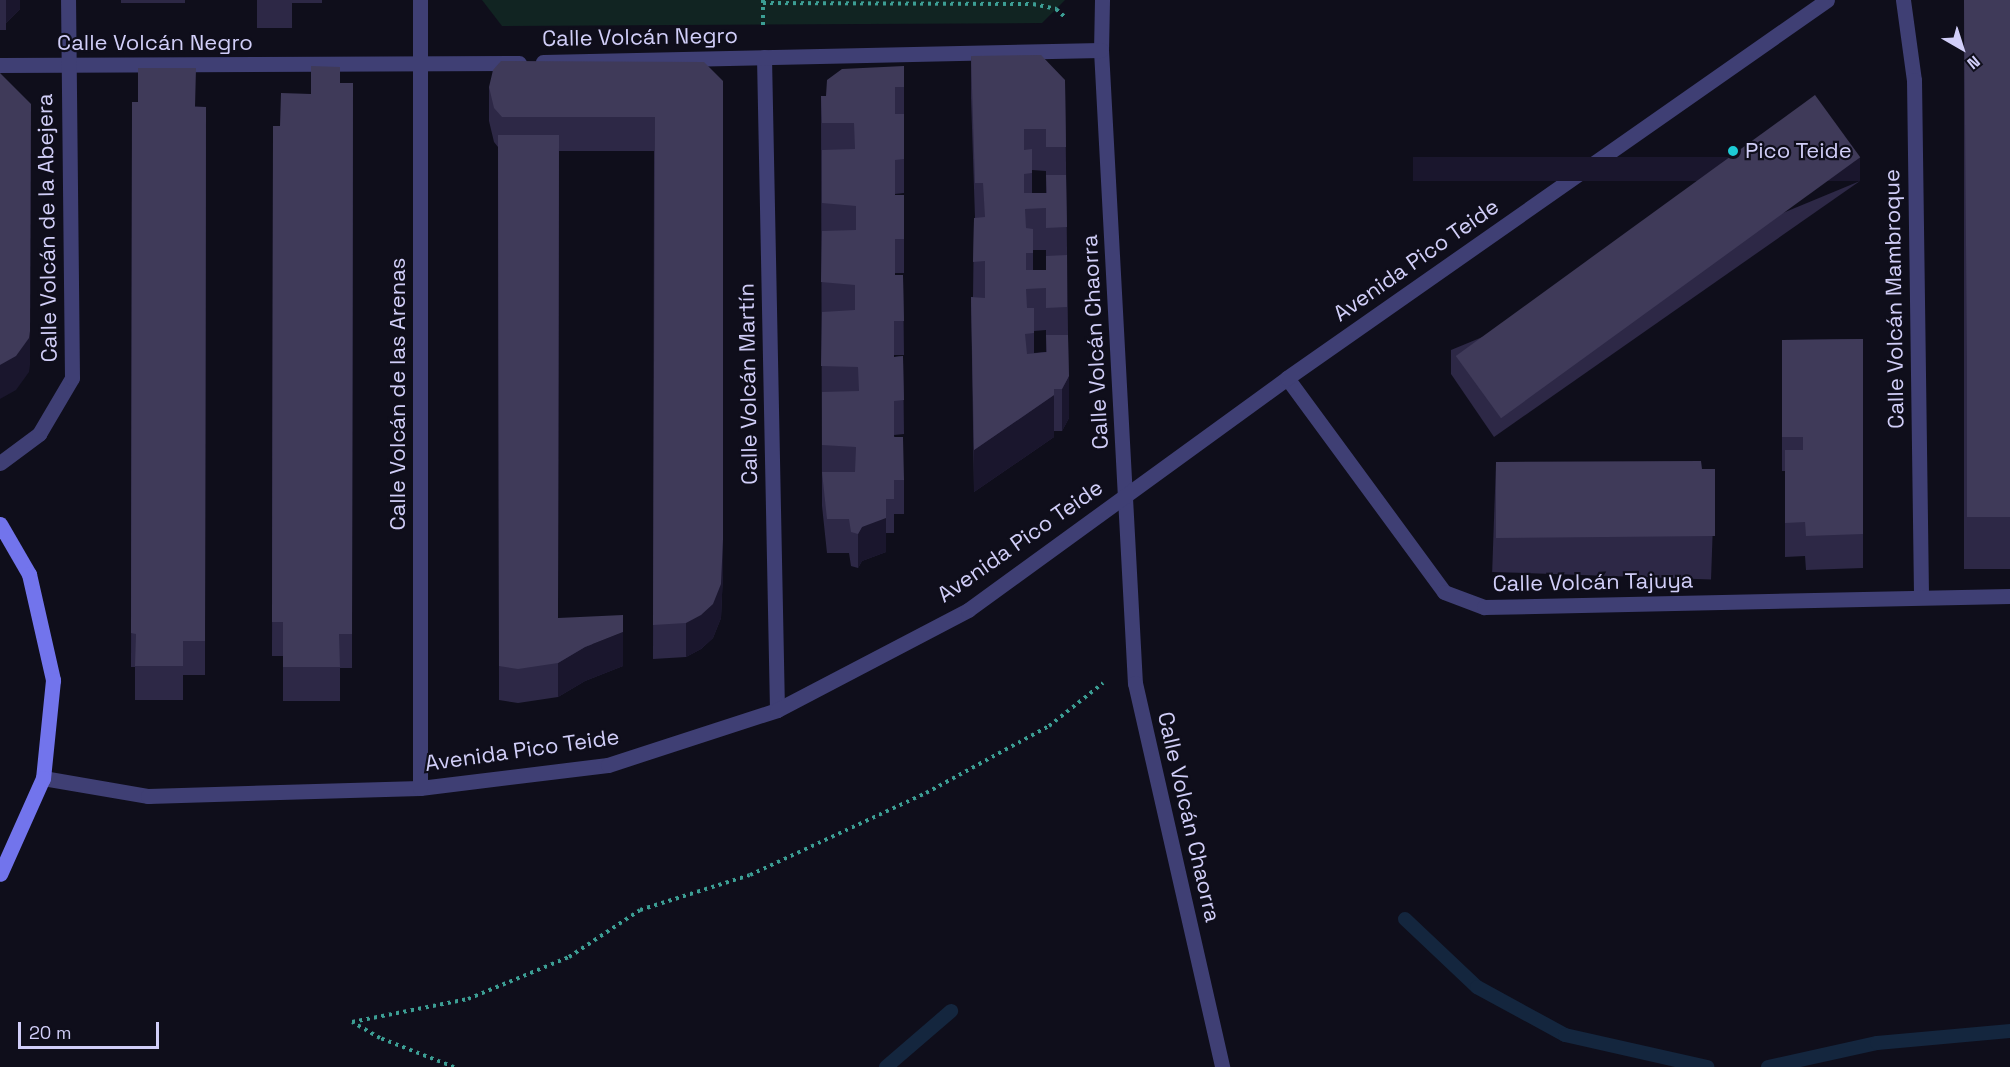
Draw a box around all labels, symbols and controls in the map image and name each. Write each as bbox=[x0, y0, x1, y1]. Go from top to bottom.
north arrow bbox=[1932, 18, 1992, 78]
street label: Calle Volcán Negro bbox=[542, 22, 738, 52]
street label: Calle Volcán Negro bbox=[57, 30, 253, 56]
text: N bbox=[1963, 51, 1984, 74]
street label: Calle Volcán de la Abejera bbox=[31, 93, 63, 363]
place label: Pico Teide bbox=[1745, 138, 1852, 164]
marker: Pico Teide bbox=[1726, 144, 1740, 158]
street label: Calle Volcán Mambroque bbox=[1879, 169, 1909, 429]
street label: Avenida Pico Teide bbox=[1328, 193, 1504, 327]
street label: Calle Volcán Chaorra bbox=[1076, 234, 1114, 450]
street label: Calle Volcán de las Arenas bbox=[385, 257, 411, 531]
street label: Calle Volcán Martín bbox=[733, 283, 763, 485]
street label: Avenida Pico Teide bbox=[932, 474, 1108, 608]
street label: Calle Volcán Tajuya bbox=[1492, 567, 1694, 597]
street label: Calle Volcán Chaorra bbox=[1152, 709, 1226, 925]
street label: Avenida Pico Teide bbox=[423, 723, 621, 777]
scale bar bbox=[21, 1010, 162, 1048]
text: 20 m bbox=[29, 1021, 72, 1044]

